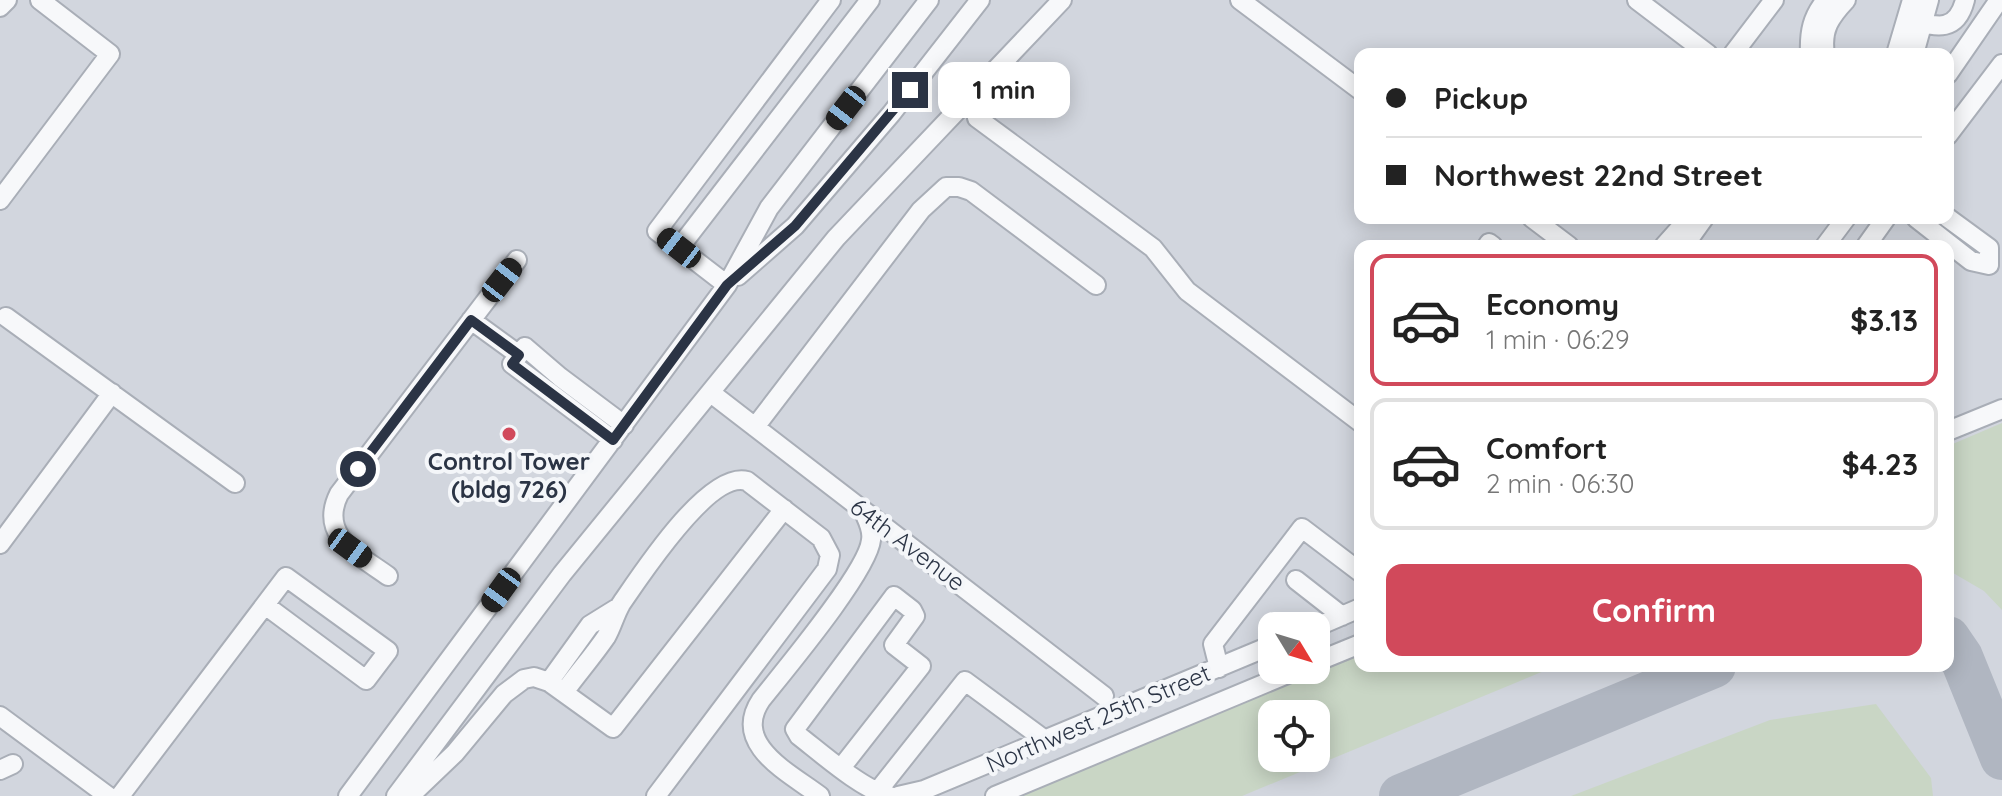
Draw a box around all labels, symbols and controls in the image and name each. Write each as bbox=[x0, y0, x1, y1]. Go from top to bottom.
callout: 1 min bbox=[938, 62, 1070, 118]
route end bbox=[892, 72, 928, 108]
text: 1 min bbox=[973, 73, 1036, 106]
text: Pickup bbox=[1434, 79, 1528, 117]
car bbox=[822, 82, 870, 134]
text: Northwest 22nd Street bbox=[1434, 156, 1763, 194]
car bbox=[653, 224, 705, 272]
car bbox=[478, 254, 526, 306]
icon: car bbox=[1390, 284, 1462, 356]
text: Economy bbox=[1486, 285, 1619, 323]
text: $3.13 bbox=[1850, 301, 1918, 339]
text: 1 min · 06:29 bbox=[1486, 323, 1630, 356]
marker: Control Tower (bldg 726) bbox=[500, 425, 518, 443]
icon: car bbox=[1390, 428, 1462, 500]
text: Comfort bbox=[1486, 429, 1607, 467]
text: $4.23 bbox=[1842, 445, 1918, 483]
place label: Control Tower (bldg 726) bbox=[428, 446, 590, 504]
route start bbox=[340, 451, 376, 487]
text: 2 min · 06:30 bbox=[1486, 467, 1635, 500]
street label: 64th Avenue bbox=[845, 491, 971, 597]
car bbox=[324, 524, 376, 572]
car bbox=[477, 564, 525, 616]
button: Confirm bbox=[1386, 564, 1922, 656]
north arrow bbox=[1258, 612, 1330, 684]
map controls bbox=[1258, 612, 1330, 772]
street label: Northwest 25th Street bbox=[981, 657, 1215, 779]
button: locate bbox=[1258, 700, 1330, 772]

